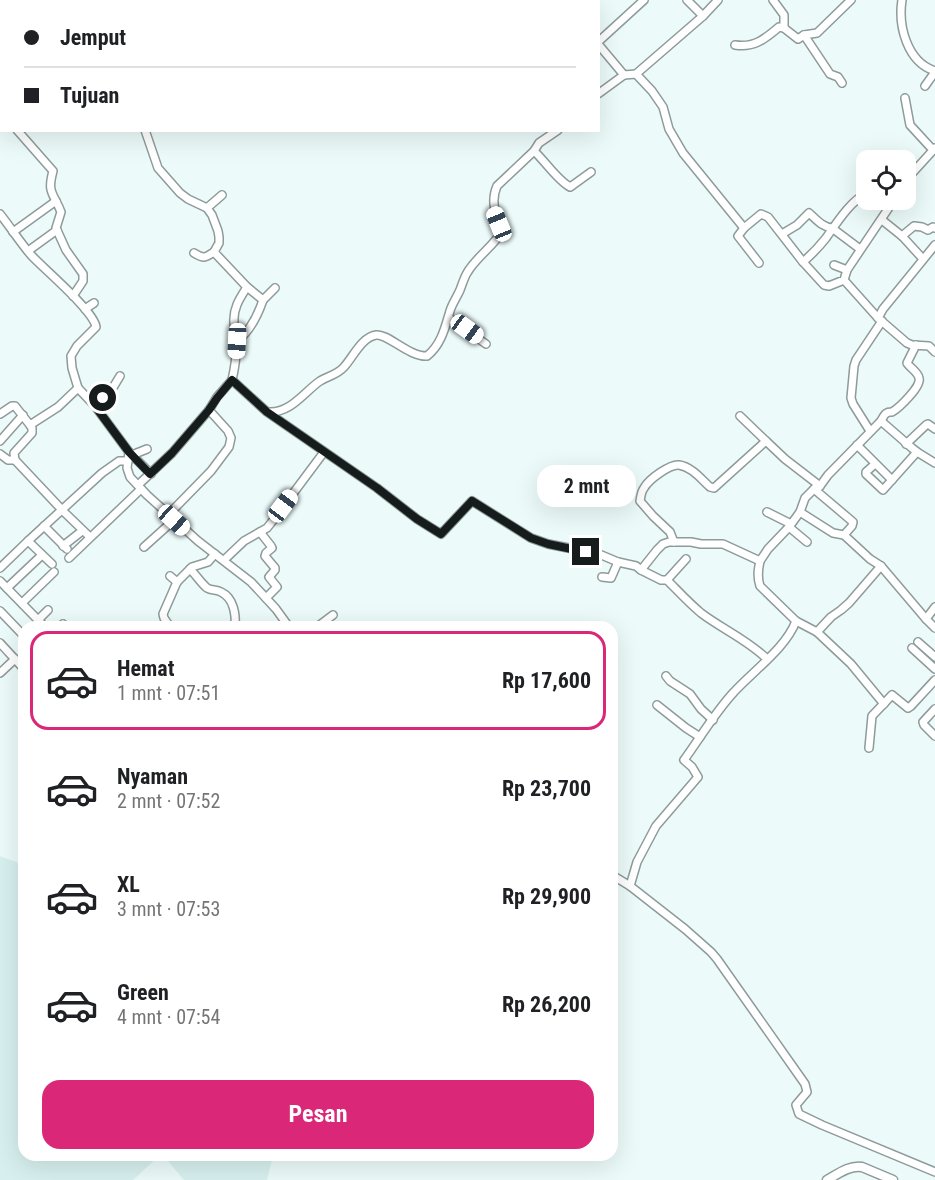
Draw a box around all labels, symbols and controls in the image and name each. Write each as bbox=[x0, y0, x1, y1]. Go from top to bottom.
text: Jemput bbox=[60, 25, 126, 50]
text: Tujuan bbox=[60, 83, 119, 108]
map controls bbox=[856, 150, 916, 210]
button: locate bbox=[856, 150, 916, 210]
car bbox=[484, 204, 514, 244]
car bbox=[447, 311, 487, 347]
car bbox=[227, 323, 247, 359]
route start bbox=[89, 384, 116, 411]
callout: 2 mnt bbox=[536, 465, 636, 507]
text: 2 mnt bbox=[564, 474, 609, 498]
car bbox=[265, 486, 301, 526]
car bbox=[155, 501, 193, 539]
route end bbox=[572, 538, 599, 565]
icon: car bbox=[45, 654, 99, 708]
text: Hemat bbox=[117, 656, 174, 681]
text: Rp 17,600 bbox=[502, 668, 591, 693]
text: 1 mnt · 07:51 bbox=[117, 681, 220, 705]
icon: car bbox=[45, 762, 99, 816]
text: Nyaman bbox=[117, 764, 188, 789]
text: Rp 23,700 bbox=[502, 776, 591, 801]
text: 2 mnt · 07:52 bbox=[117, 789, 220, 813]
icon: car bbox=[45, 870, 99, 924]
text: XL bbox=[117, 872, 140, 897]
text: Rp 29,900 bbox=[502, 884, 591, 909]
text: 3 mnt · 07:53 bbox=[117, 897, 220, 921]
icon: car bbox=[45, 978, 99, 1032]
text: Green bbox=[117, 980, 169, 1005]
text: Rp 26,200 bbox=[502, 992, 591, 1017]
text: 4 mnt · 07:54 bbox=[117, 1005, 220, 1029]
button: Pesan bbox=[42, 1080, 594, 1149]

